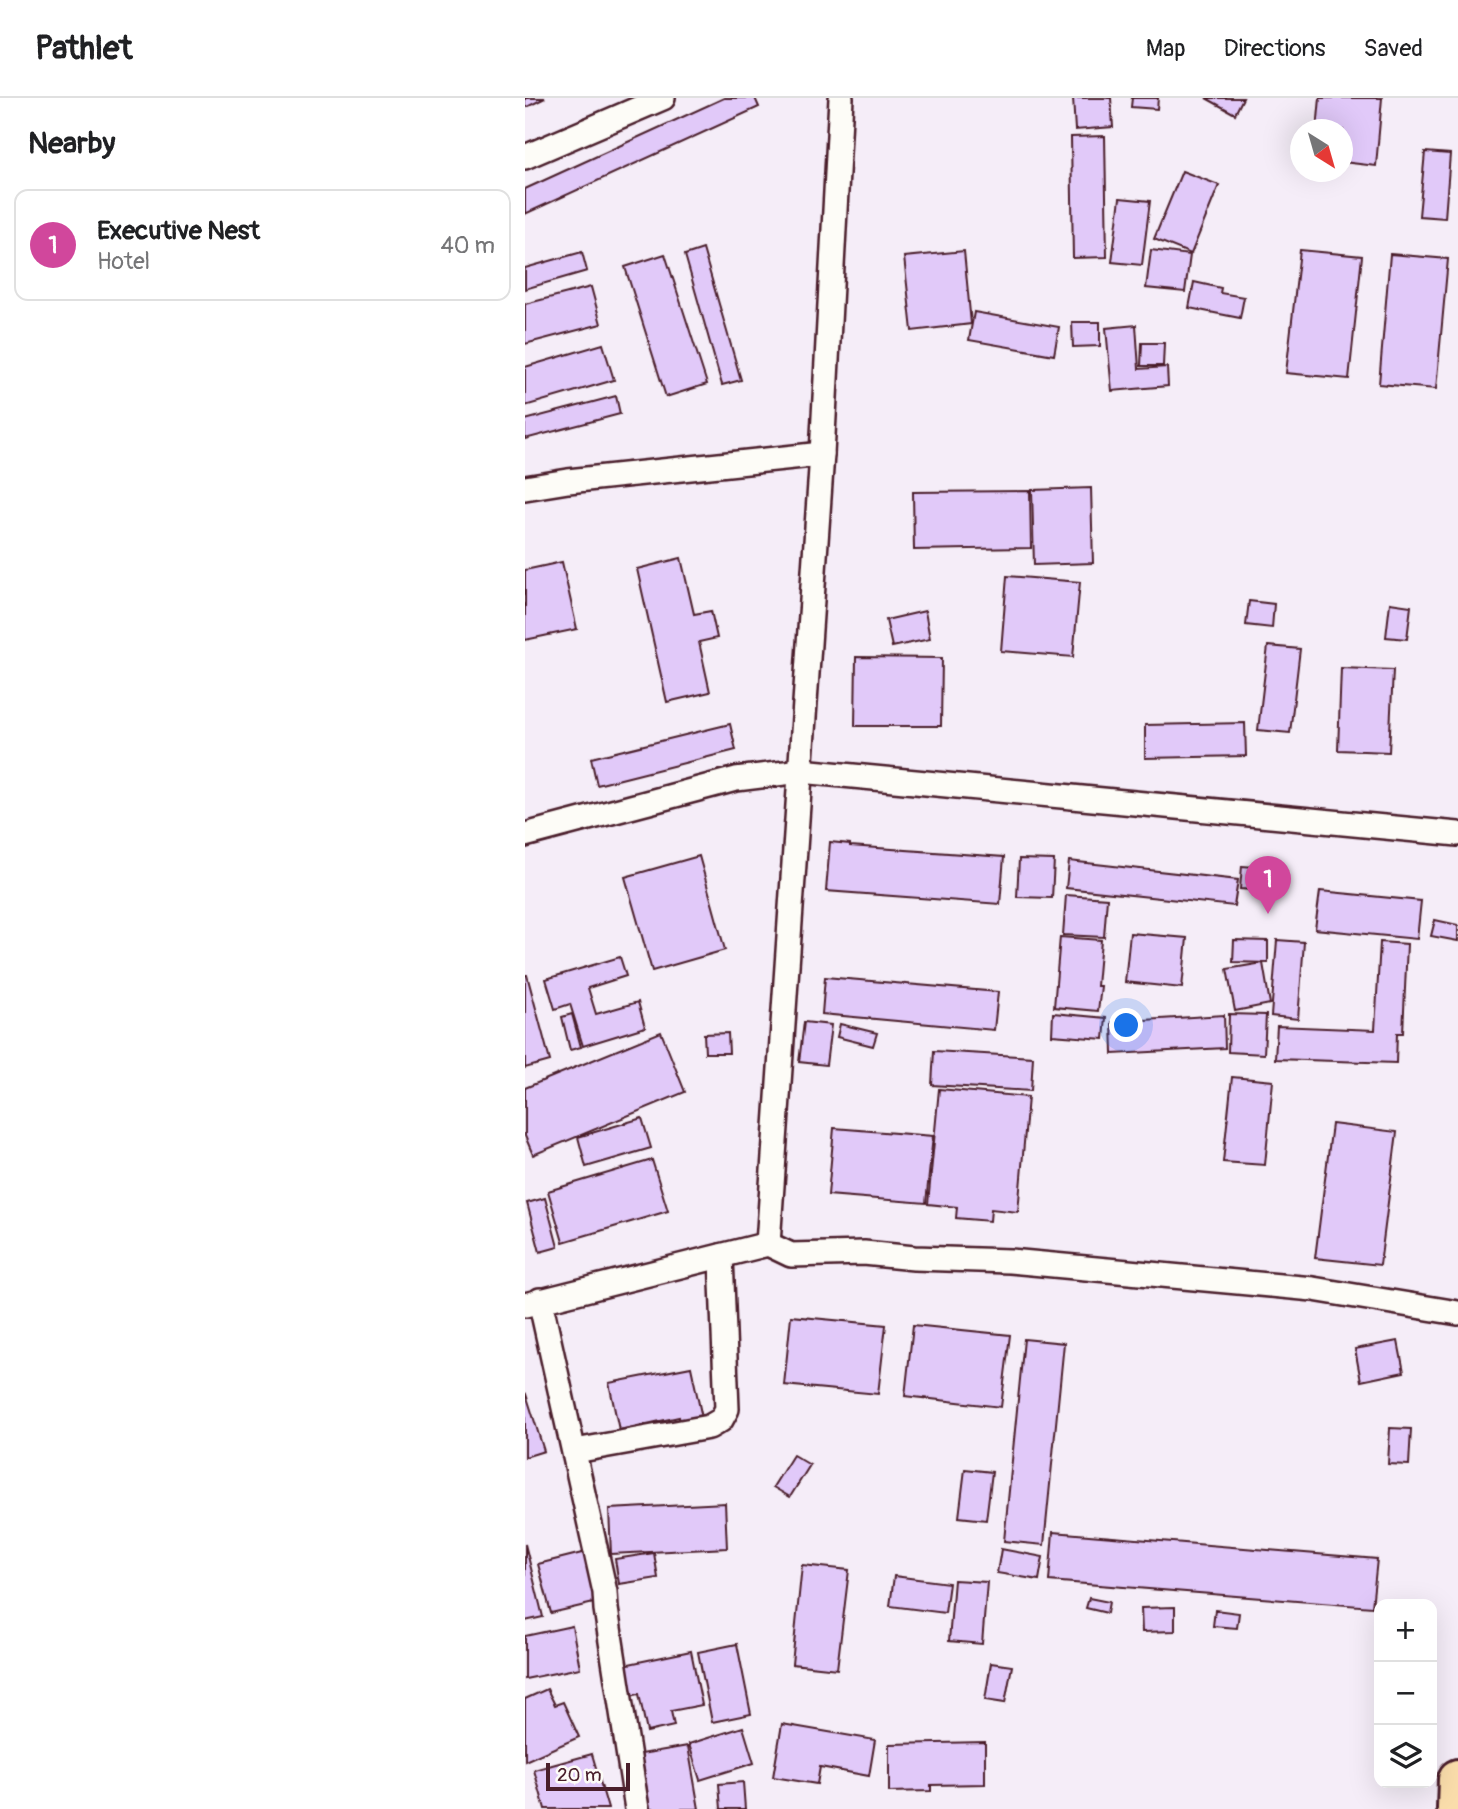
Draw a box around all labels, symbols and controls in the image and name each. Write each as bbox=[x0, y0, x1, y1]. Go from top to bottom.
text: Pathlet bbox=[35, 28, 132, 69]
text: Map bbox=[1146, 34, 1186, 63]
text: Directions bbox=[1224, 34, 1325, 63]
text: Saved bbox=[1363, 34, 1423, 63]
north arrow bbox=[1290, 119, 1353, 182]
text: Nearby bbox=[28, 125, 115, 162]
text: Executive Nest bbox=[97, 215, 260, 247]
text: 1 bbox=[49, 231, 58, 260]
text: 40 m bbox=[441, 231, 495, 260]
text: Hotel bbox=[97, 247, 150, 276]
pin: 1 bbox=[1245, 856, 1291, 914]
your location bbox=[1109, 1008, 1143, 1042]
map controls bbox=[1374, 1599, 1437, 1788]
button: + bbox=[1374, 1599, 1437, 1662]
button: − bbox=[1374, 1662, 1437, 1725]
button: layers bbox=[1374, 1725, 1437, 1788]
scale bar bbox=[546, 1760, 630, 1792]
text: 20 m bbox=[557, 1763, 602, 1787]

